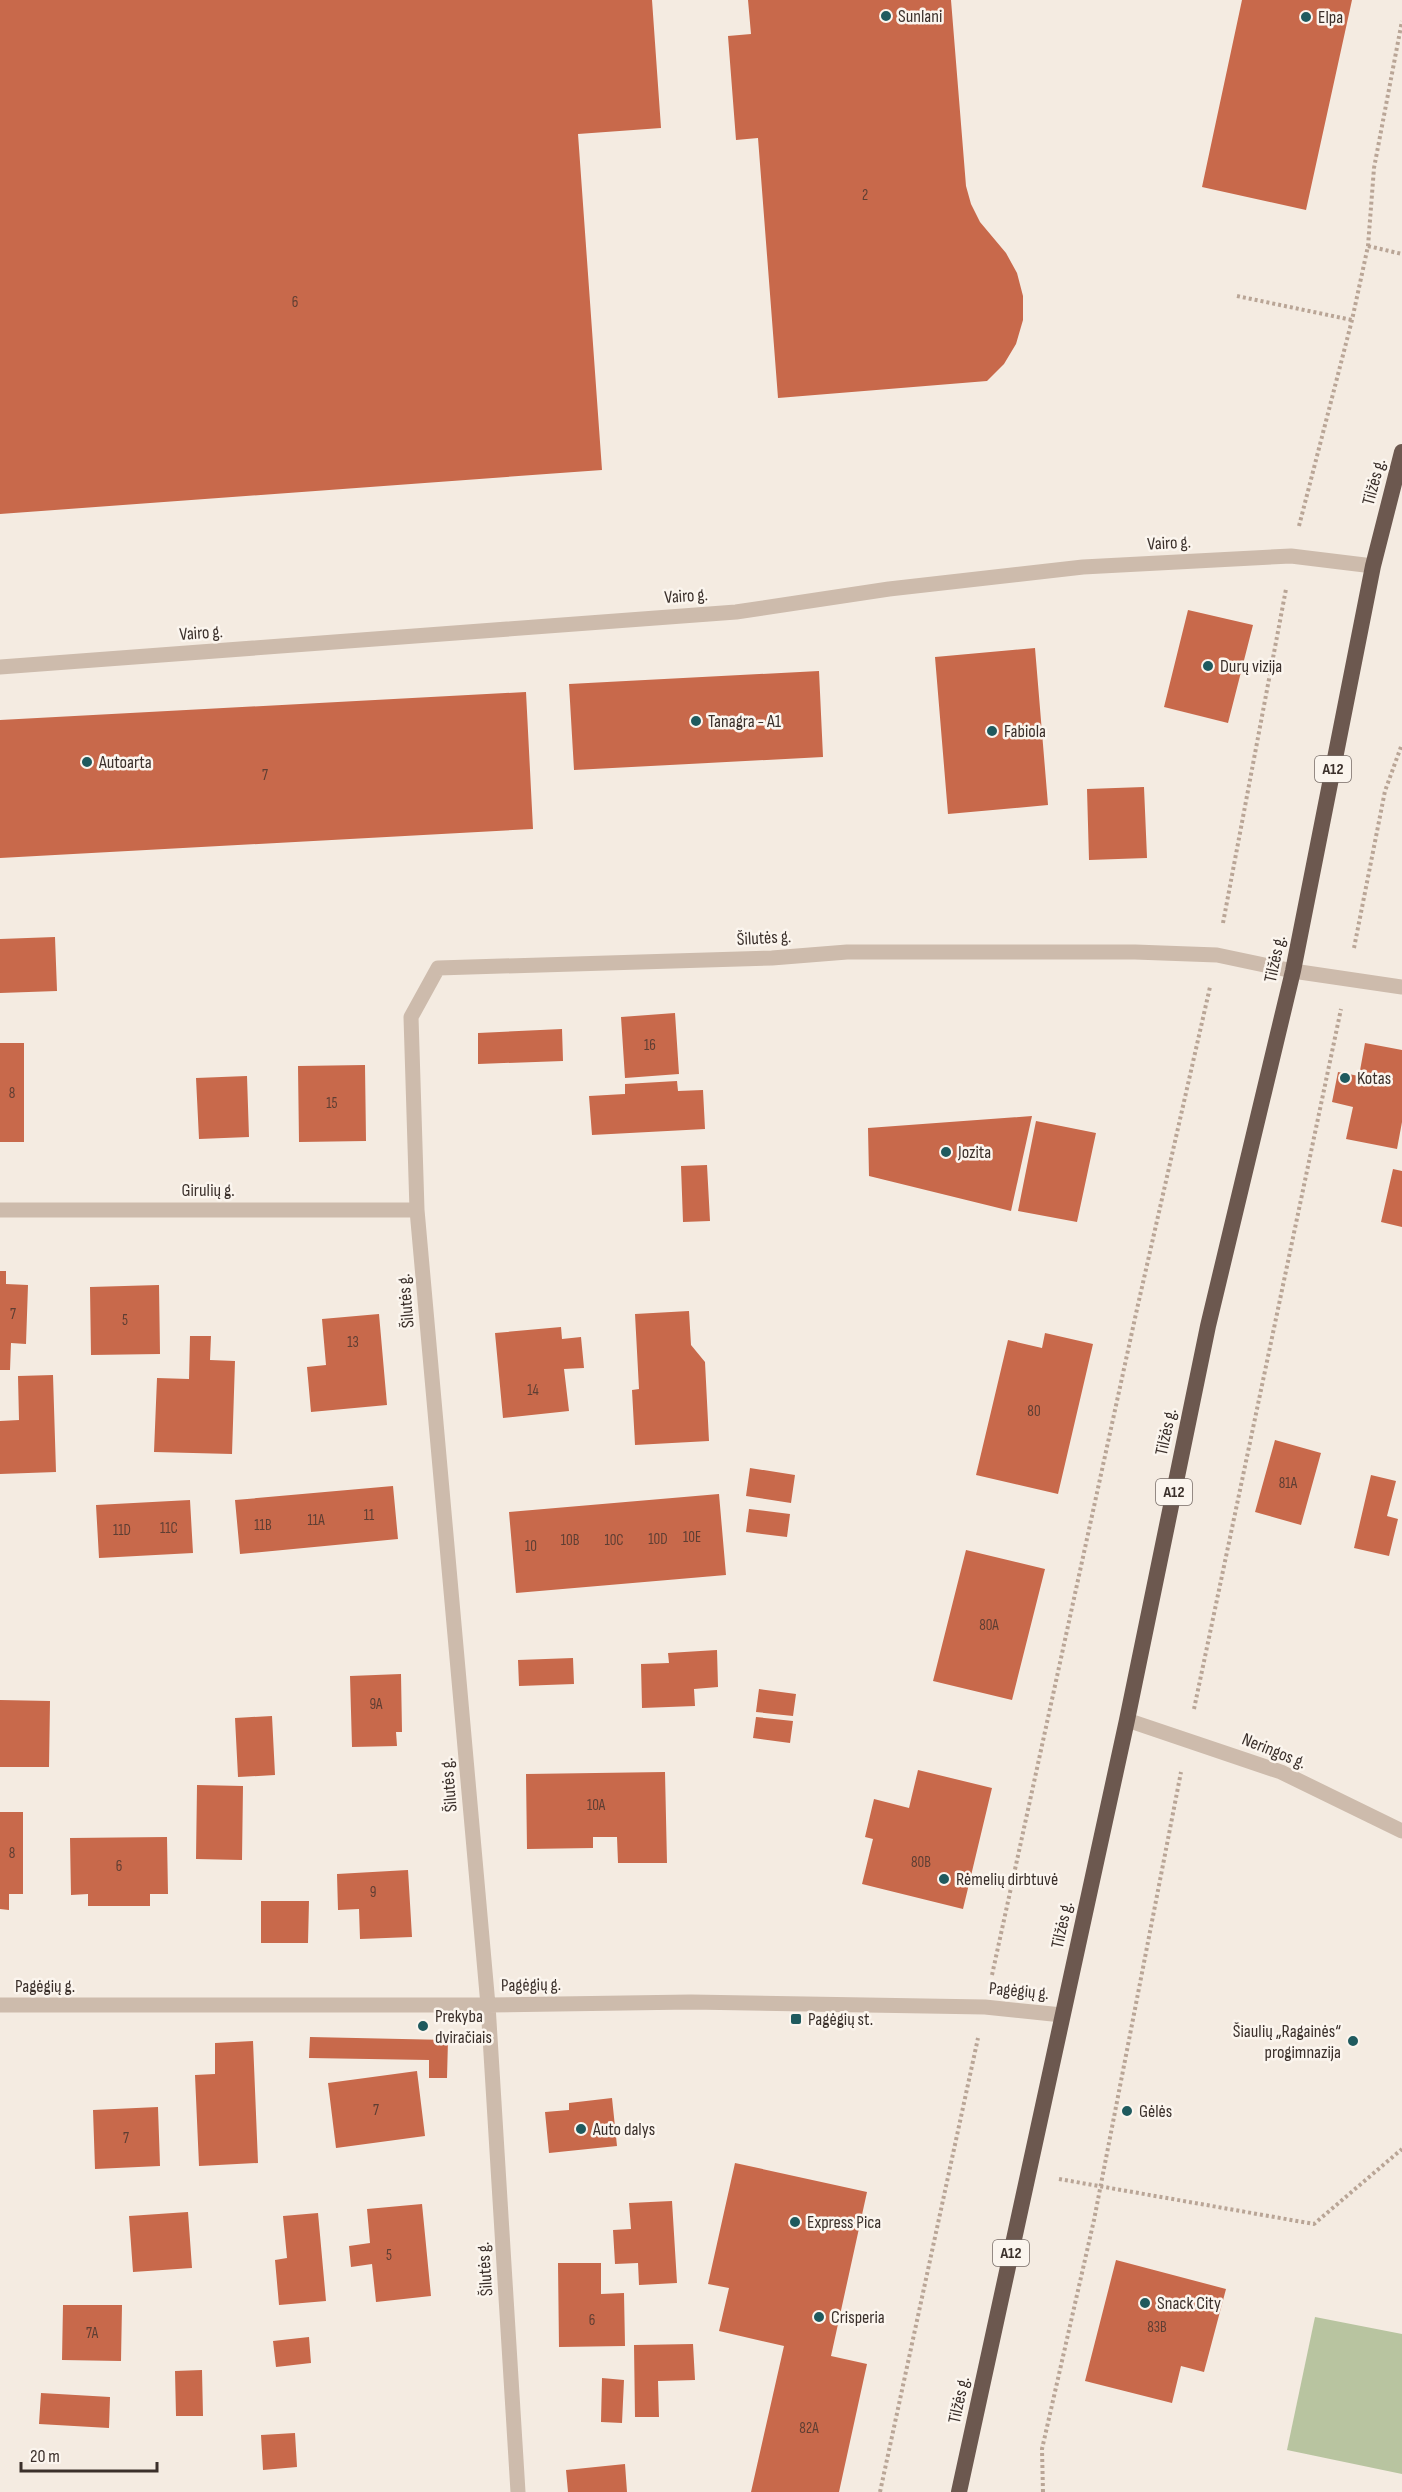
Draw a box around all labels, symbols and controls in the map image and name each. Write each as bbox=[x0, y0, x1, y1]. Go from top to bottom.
place label: Sunlani bbox=[898, 6, 942, 27]
place label: Elpa bbox=[1318, 7, 1343, 28]
marker: Sunlani bbox=[879, 9, 893, 23]
marker: Elpa bbox=[1299, 10, 1313, 24]
house number: 2 bbox=[862, 186, 868, 205]
house number: 6 bbox=[292, 293, 298, 312]
street label: Tilžės g. bbox=[1358, 456, 1390, 508]
street label: Vairo g. bbox=[1147, 531, 1191, 555]
street label: Vairo g. bbox=[664, 584, 708, 608]
street label: Vairo g. bbox=[179, 621, 223, 645]
place label: Durų vizija bbox=[1220, 656, 1282, 677]
marker: Durų vizija bbox=[1201, 659, 1215, 673]
place label: Tanagra - A1 bbox=[708, 711, 782, 732]
marker: Tanagra - A1 bbox=[689, 714, 703, 728]
place label: Fabiola bbox=[1004, 721, 1046, 742]
marker: Fabiola bbox=[985, 724, 999, 738]
place label: Autoarta bbox=[98, 752, 152, 773]
marker: Autoarta bbox=[80, 755, 94, 769]
road number: A12 bbox=[1315, 756, 1351, 782]
house number: 7 bbox=[262, 766, 268, 785]
street label: Šilutės g. bbox=[736, 926, 792, 950]
street label: Tilžės g. bbox=[1260, 934, 1290, 984]
house number: 16 bbox=[644, 1036, 656, 1055]
place label: Kotas bbox=[1357, 1068, 1391, 1089]
marker: Kotas bbox=[1338, 1071, 1352, 1085]
house number: 8 bbox=[9, 1084, 15, 1103]
house number: 15 bbox=[326, 1094, 338, 1113]
place label: Jozita bbox=[957, 1142, 991, 1163]
marker: Jozita bbox=[939, 1145, 953, 1159]
street label: Girulių g. bbox=[181, 1180, 235, 1201]
street label: Šilutės g. bbox=[393, 1273, 419, 1329]
house number: 7 bbox=[10, 1305, 16, 1324]
house number: 5 bbox=[122, 1311, 128, 1330]
house number: 13 bbox=[347, 1333, 359, 1352]
house number: 14 bbox=[527, 1381, 539, 1400]
house number: 80 bbox=[1027, 1402, 1041, 1421]
street label: Tilžės g. bbox=[1151, 1407, 1181, 1457]
house number: 81A bbox=[1279, 1474, 1298, 1493]
road number: A12 bbox=[1156, 1479, 1192, 1505]
house number: 11 bbox=[364, 1506, 375, 1525]
house number: 11A bbox=[307, 1511, 325, 1530]
house number: 11B bbox=[254, 1516, 272, 1535]
house number: 11C bbox=[160, 1519, 178, 1538]
house number: 11D bbox=[113, 1521, 131, 1540]
house number: 10E bbox=[683, 1528, 701, 1547]
house number: 10D bbox=[648, 1530, 668, 1549]
house number: 10B bbox=[561, 1531, 580, 1550]
house number: 10C bbox=[604, 1531, 624, 1550]
house number: 10 bbox=[525, 1537, 537, 1556]
house number: 80A bbox=[979, 1616, 999, 1635]
house number: 9A bbox=[369, 1695, 383, 1714]
street label: Neringos g. bbox=[1239, 1729, 1309, 1773]
street label: Šilutės g. bbox=[436, 1757, 462, 1813]
house number: 10A bbox=[587, 1796, 606, 1815]
house number: 8 bbox=[9, 1844, 15, 1863]
house number: 80B bbox=[911, 1853, 931, 1872]
house number: 6 bbox=[116, 1857, 122, 1876]
place label: Rėmelių dirbtuvė bbox=[956, 1869, 1058, 1890]
marker: Rėmelių dirbtuvė bbox=[937, 1872, 951, 1886]
house number: 9 bbox=[370, 1883, 376, 1902]
street label: Tilžės g. bbox=[1047, 1900, 1077, 1950]
street label: Pagėgių g. bbox=[501, 1974, 561, 1996]
street label: Pagėgių g. bbox=[15, 1976, 75, 1997]
street label: Pagėgių g. bbox=[988, 1978, 1050, 2004]
place label: Prekyba dviračiais bbox=[435, 2006, 492, 2048]
place label: Pagėgių st. bbox=[808, 2009, 873, 2030]
marker: Pagėgių st. bbox=[789, 2012, 803, 2026]
marker: Prekyba dviračiais bbox=[416, 2019, 430, 2033]
place label: Šiaulių „Ragainės“ progimnazija bbox=[1233, 2021, 1341, 2063]
marker: Šiaulių „Ragainės“ progimnazija bbox=[1346, 2034, 1360, 2048]
house number: 7 bbox=[373, 2101, 379, 2120]
place label: Gėlės bbox=[1139, 2101, 1172, 2122]
marker: Gėlės bbox=[1120, 2104, 1134, 2118]
place label: Auto dalys bbox=[592, 2119, 655, 2140]
marker: Auto dalys bbox=[574, 2122, 588, 2136]
house number: 7 bbox=[123, 2129, 129, 2148]
place label: Express Pica bbox=[807, 2212, 881, 2233]
marker: Express Pica bbox=[788, 2215, 802, 2229]
road number: A12 bbox=[993, 2240, 1029, 2266]
street label: Šilutės g. bbox=[473, 2241, 497, 2297]
house number: 5 bbox=[386, 2246, 392, 2265]
place label: Snack City bbox=[1157, 2293, 1221, 2314]
marker: Snack City bbox=[1138, 2296, 1152, 2310]
place label: Crisperia bbox=[831, 2307, 885, 2328]
marker: Crisperia bbox=[812, 2310, 826, 2324]
house number: 6 bbox=[589, 2311, 595, 2330]
house number: 83B bbox=[1147, 2318, 1167, 2337]
house number: 7A bbox=[86, 2324, 99, 2343]
street label: Tilžės g. bbox=[944, 2375, 974, 2425]
house number: 82A bbox=[799, 2419, 819, 2438]
scale bar bbox=[21, 2435, 158, 2473]
text: 20 m bbox=[30, 2446, 60, 2467]

